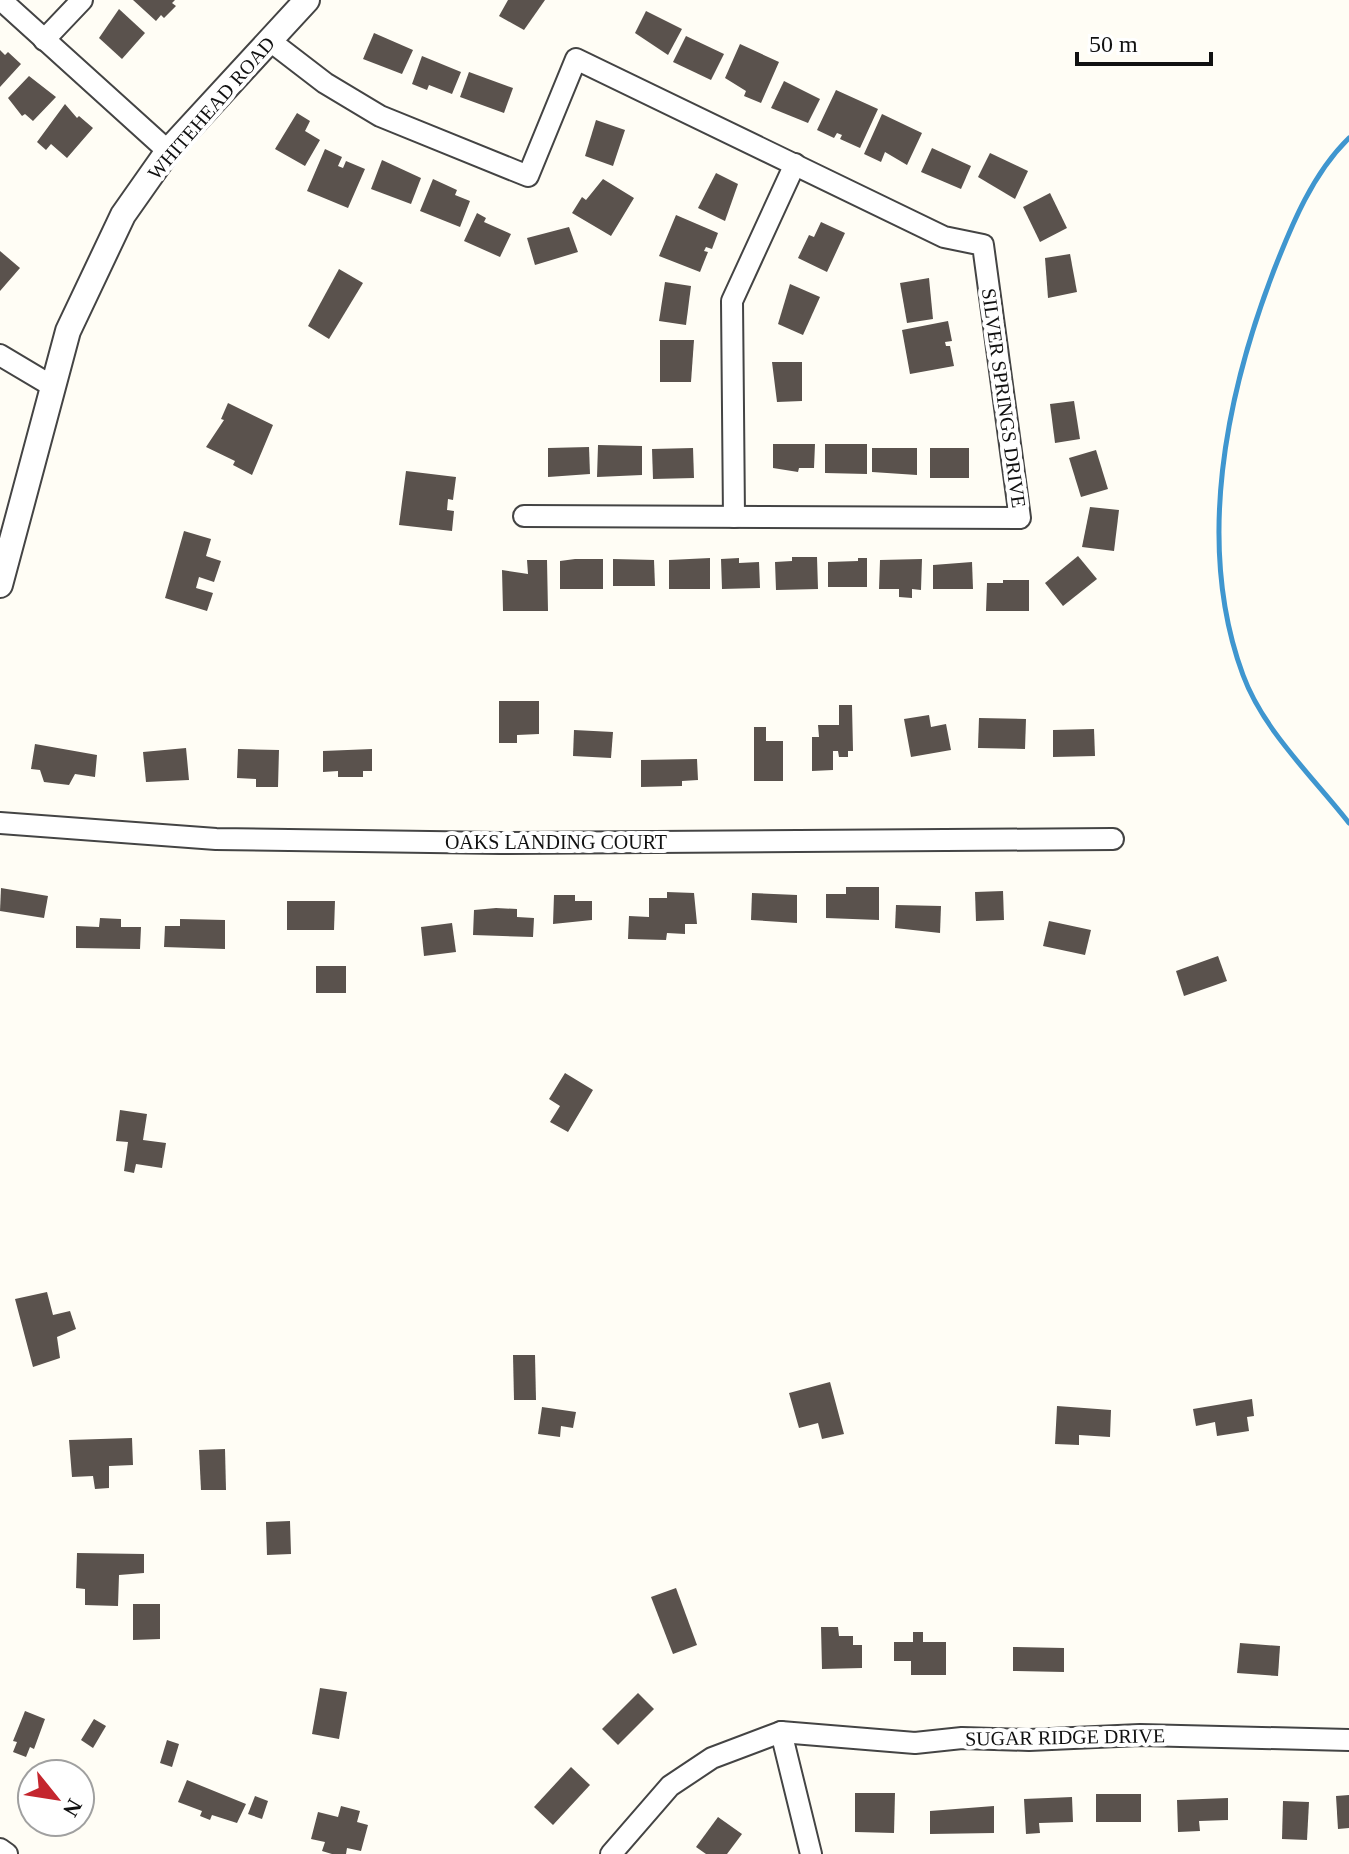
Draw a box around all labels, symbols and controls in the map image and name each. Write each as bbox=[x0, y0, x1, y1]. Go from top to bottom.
scale bar bbox=[1077, 16, 1211, 66]
text: 50 m bbox=[1089, 31, 1138, 57]
street label: WHITEHEAD ROAD bbox=[143, 32, 279, 184]
street label: SILVER SPRINGS DRIVE bbox=[978, 287, 1030, 509]
street label: OAKS LANDING COURT bbox=[445, 831, 667, 853]
street label: SUGAR RIDGE DRIVE bbox=[965, 1724, 1165, 1750]
north arrow bbox=[16, 1758, 96, 1838]
text: N bbox=[58, 1795, 88, 1821]

